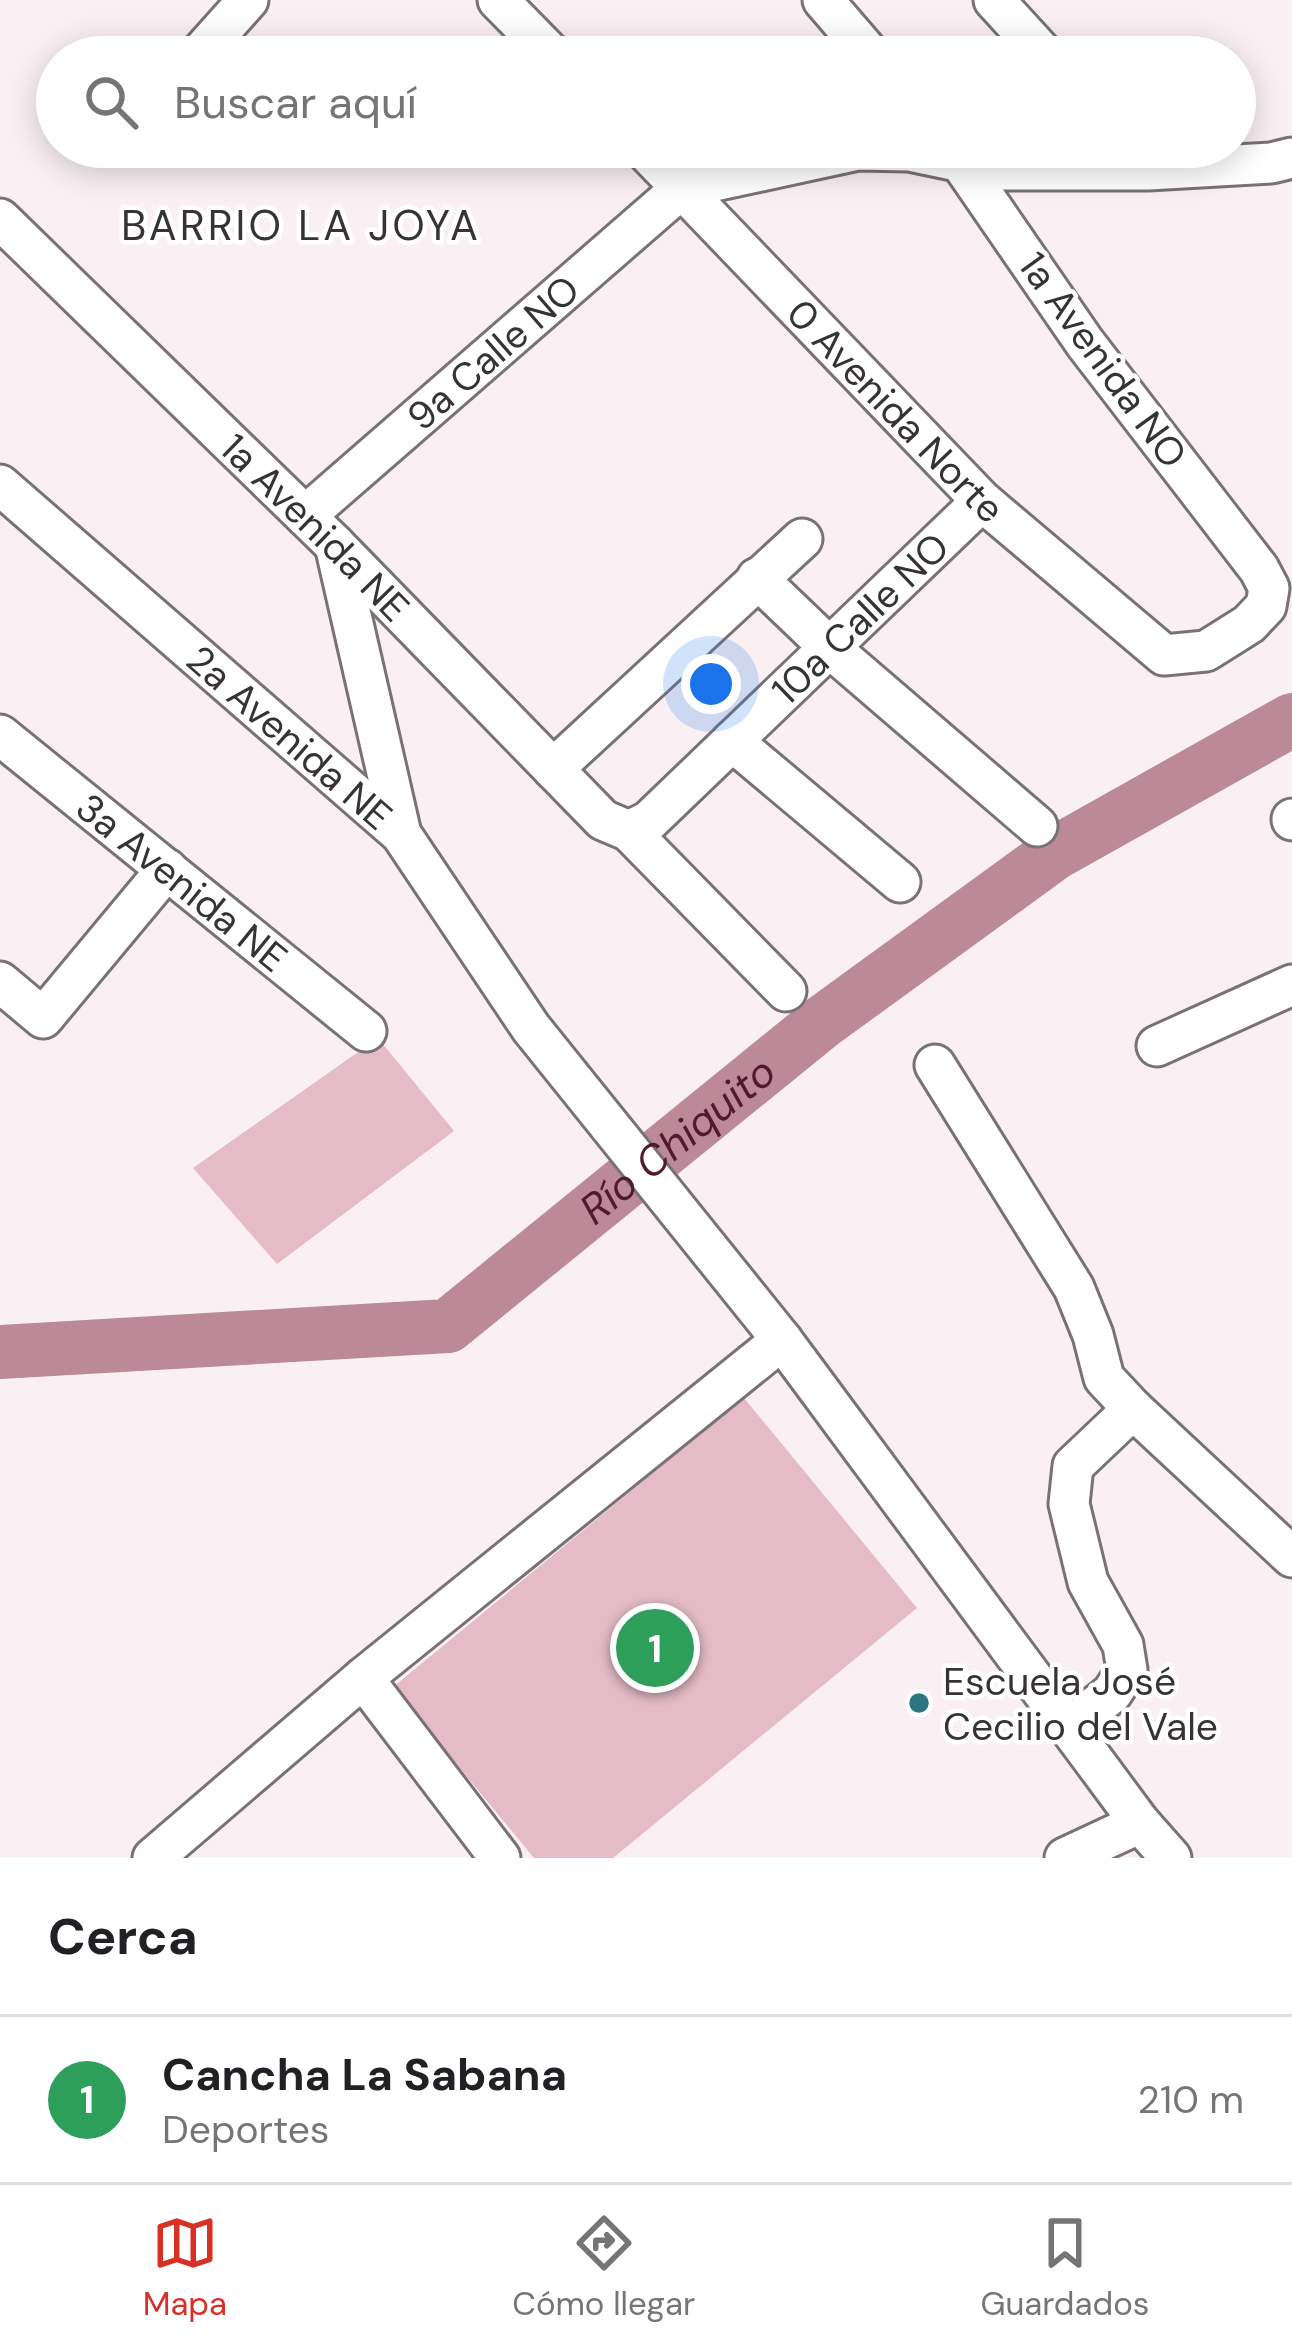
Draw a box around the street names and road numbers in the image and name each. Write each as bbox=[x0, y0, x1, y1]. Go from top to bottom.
street label: 1a Avenida NO bbox=[1008, 242, 1198, 478]
street label: 9a Calle NO bbox=[396, 264, 590, 441]
street label: 0 Avenida Norte bbox=[776, 288, 1015, 534]
street label: 1a Avenida NE bbox=[210, 422, 421, 632]
street label: 10a Calle NO bbox=[761, 521, 959, 715]
street label: 2a Avenida NE bbox=[176, 634, 403, 841]
street label: 3a Avenida NE bbox=[66, 781, 298, 983]

